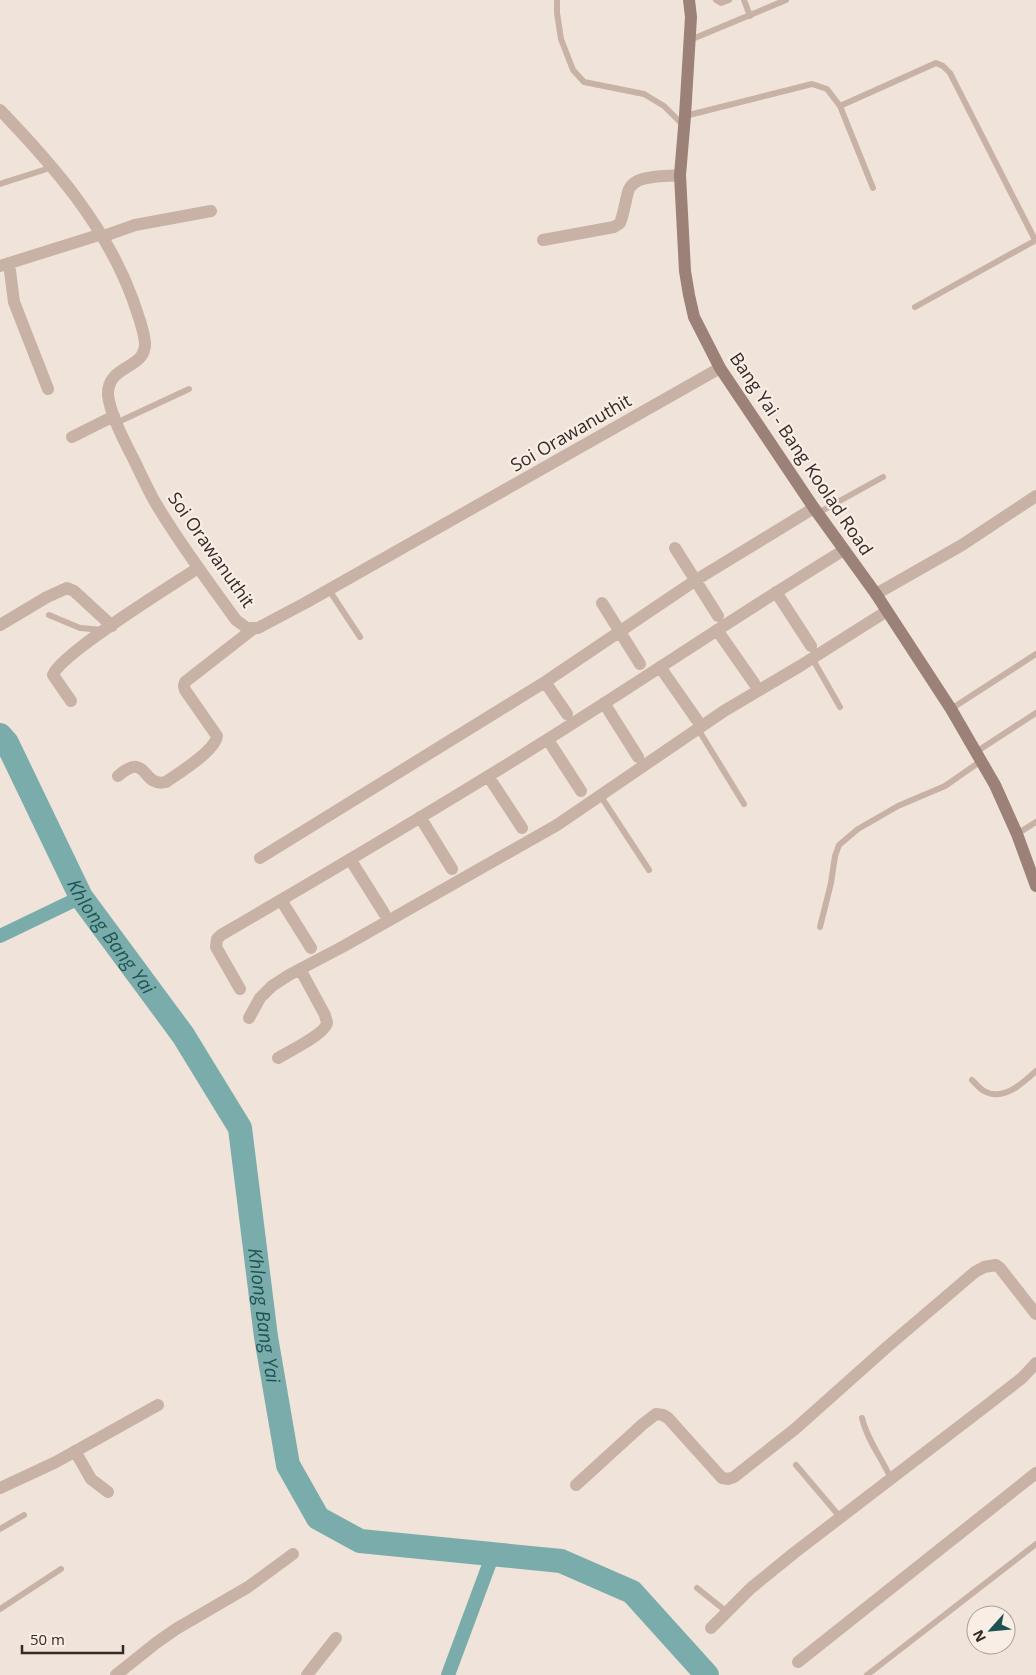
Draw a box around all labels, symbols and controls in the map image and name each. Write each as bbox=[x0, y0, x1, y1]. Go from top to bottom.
street label: Bang Yai - Bang Koolad Road bbox=[725, 347, 879, 560]
street label: Soi Orawanuthit bbox=[506, 388, 635, 476]
street label: Soi Orawanuthit bbox=[163, 487, 261, 612]
water label: Khlong Bang Yai bbox=[61, 875, 162, 1000]
water label: Khlong Bang Yai bbox=[242, 1246, 287, 1386]
north arrow bbox=[966, 1605, 1016, 1655]
scale bar bbox=[22, 1622, 124, 1654]
text: N bbox=[968, 1627, 990, 1646]
text: 50 m bbox=[30, 1629, 65, 1649]

